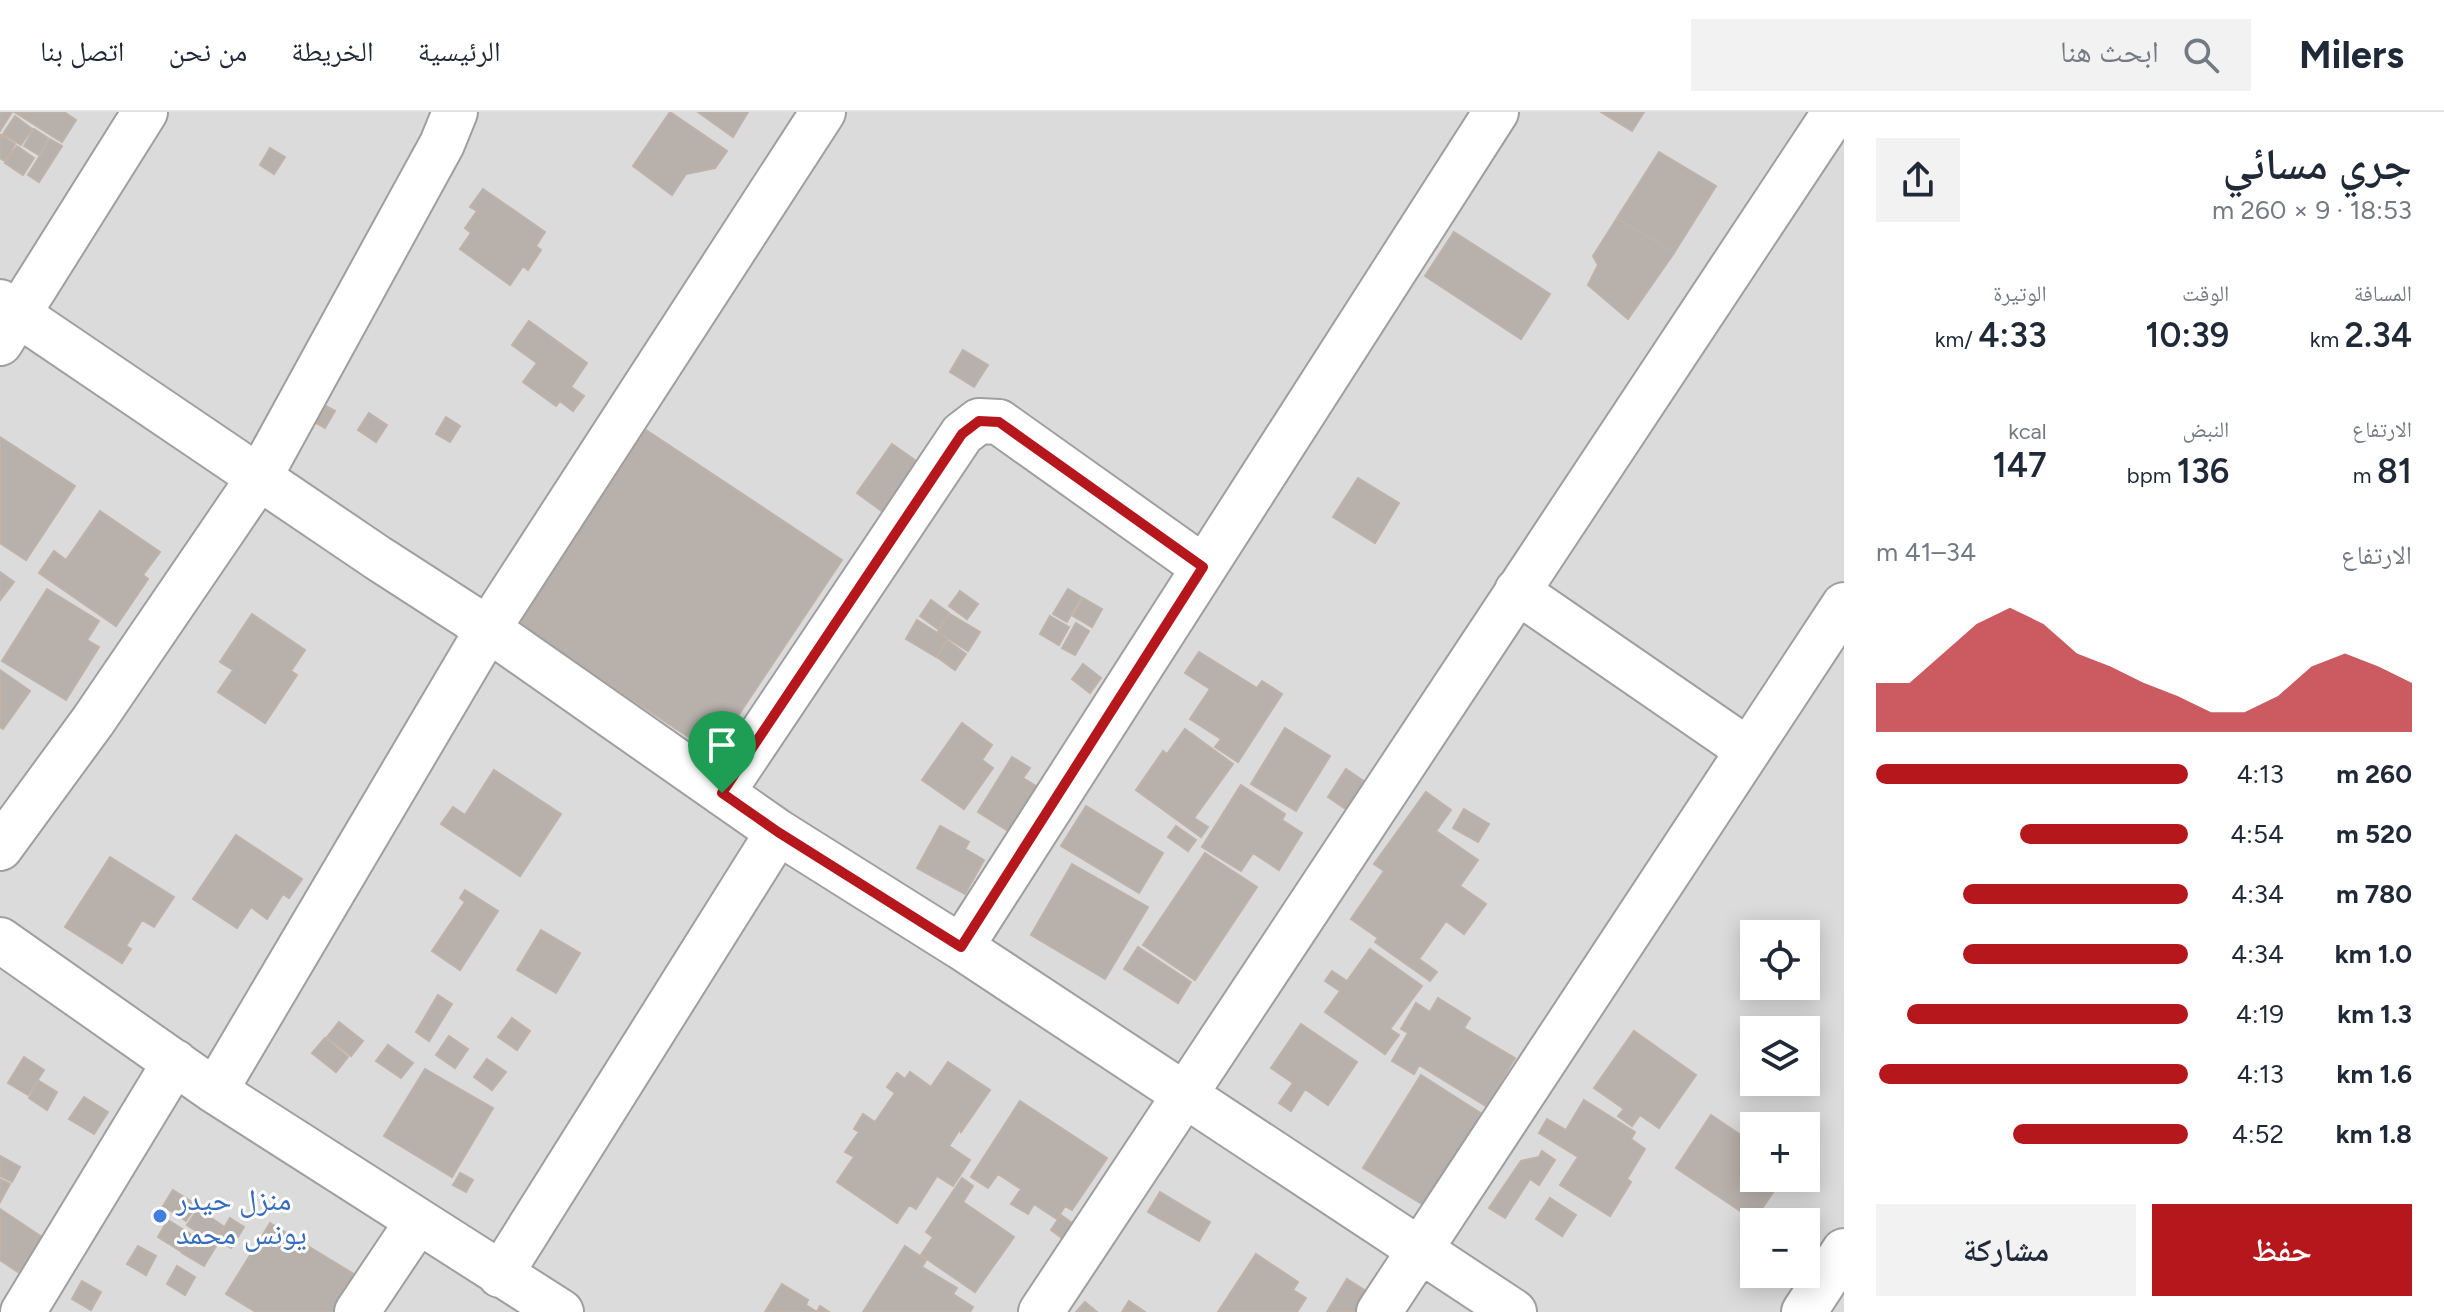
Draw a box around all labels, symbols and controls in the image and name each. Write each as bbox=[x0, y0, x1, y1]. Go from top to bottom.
search box bbox=[1691, 19, 2251, 91]
text: Milers bbox=[2299, 32, 2404, 78]
text: ابحث هنا bbox=[2060, 33, 2159, 70]
icon: search bbox=[2179, 33, 2223, 77]
text: اتصل بنا bbox=[40, 34, 124, 68]
text: من نحن bbox=[168, 34, 247, 68]
text: الخريطة bbox=[291, 34, 374, 68]
text: الرئيسية bbox=[418, 34, 501, 68]
text: جري مسائي bbox=[2222, 137, 2412, 190]
button: share bbox=[1876, 138, 1960, 222]
text: 18:53 · 9 × 260 m bbox=[2212, 194, 2412, 226]
text: الوتيرة bbox=[1993, 280, 2047, 307]
text: الوقت bbox=[2182, 280, 2229, 307]
text: المسافة bbox=[2354, 280, 2412, 307]
text: 4:33 bbox=[1978, 315, 2047, 356]
text: 10:39 bbox=[2145, 315, 2229, 356]
text: 2.34 bbox=[2345, 315, 2412, 356]
text: /km bbox=[1935, 326, 1978, 353]
text: km bbox=[2310, 326, 2345, 353]
text: النبض bbox=[2182, 416, 2229, 443]
text: الارتفاع bbox=[2352, 416, 2412, 443]
text: kcal bbox=[2008, 418, 2047, 445]
text: 147 bbox=[1992, 445, 2047, 486]
text: 136 bbox=[2177, 451, 2229, 492]
text: 81 bbox=[2377, 451, 2412, 492]
text: bpm bbox=[2127, 462, 2177, 489]
text: m bbox=[2353, 462, 2377, 489]
text: 34–41 m bbox=[1876, 536, 1976, 568]
text: الارتفاع bbox=[2341, 539, 2412, 571]
pin bbox=[688, 711, 756, 793]
icon: arrive bbox=[700, 723, 744, 767]
text: 4:13 bbox=[2236, 758, 2284, 790]
text: 260 m bbox=[2336, 758, 2412, 790]
text: 4:54 bbox=[2230, 818, 2284, 850]
text: 520 m bbox=[2336, 818, 2412, 850]
text: 4:34 bbox=[2231, 878, 2284, 910]
text: 780 m bbox=[2336, 878, 2412, 910]
map controls bbox=[1740, 920, 1820, 1288]
button: locate bbox=[1740, 920, 1820, 1000]
text: 4:34 bbox=[2231, 938, 2284, 970]
text: 1.0 km bbox=[2335, 938, 2412, 970]
text: 4:19 bbox=[2236, 998, 2284, 1030]
text: 1.3 km bbox=[2337, 998, 2412, 1030]
button: layers bbox=[1740, 1016, 1820, 1096]
text: 4:13 bbox=[2236, 1058, 2284, 1090]
text: 1.6 km bbox=[2337, 1058, 2412, 1090]
button: + bbox=[1740, 1112, 1820, 1192]
text: 4:52 bbox=[2232, 1118, 2284, 1150]
text: 1.8 km bbox=[2336, 1118, 2412, 1150]
place label: منزل حيدر يونس محمد bbox=[175, 1181, 307, 1252]
button: مشاركة bbox=[1876, 1204, 2136, 1296]
button: حفظ bbox=[2152, 1204, 2412, 1296]
marker: منزل حيدر يونس محمد bbox=[151, 1207, 169, 1225]
button: − bbox=[1740, 1208, 1820, 1288]

